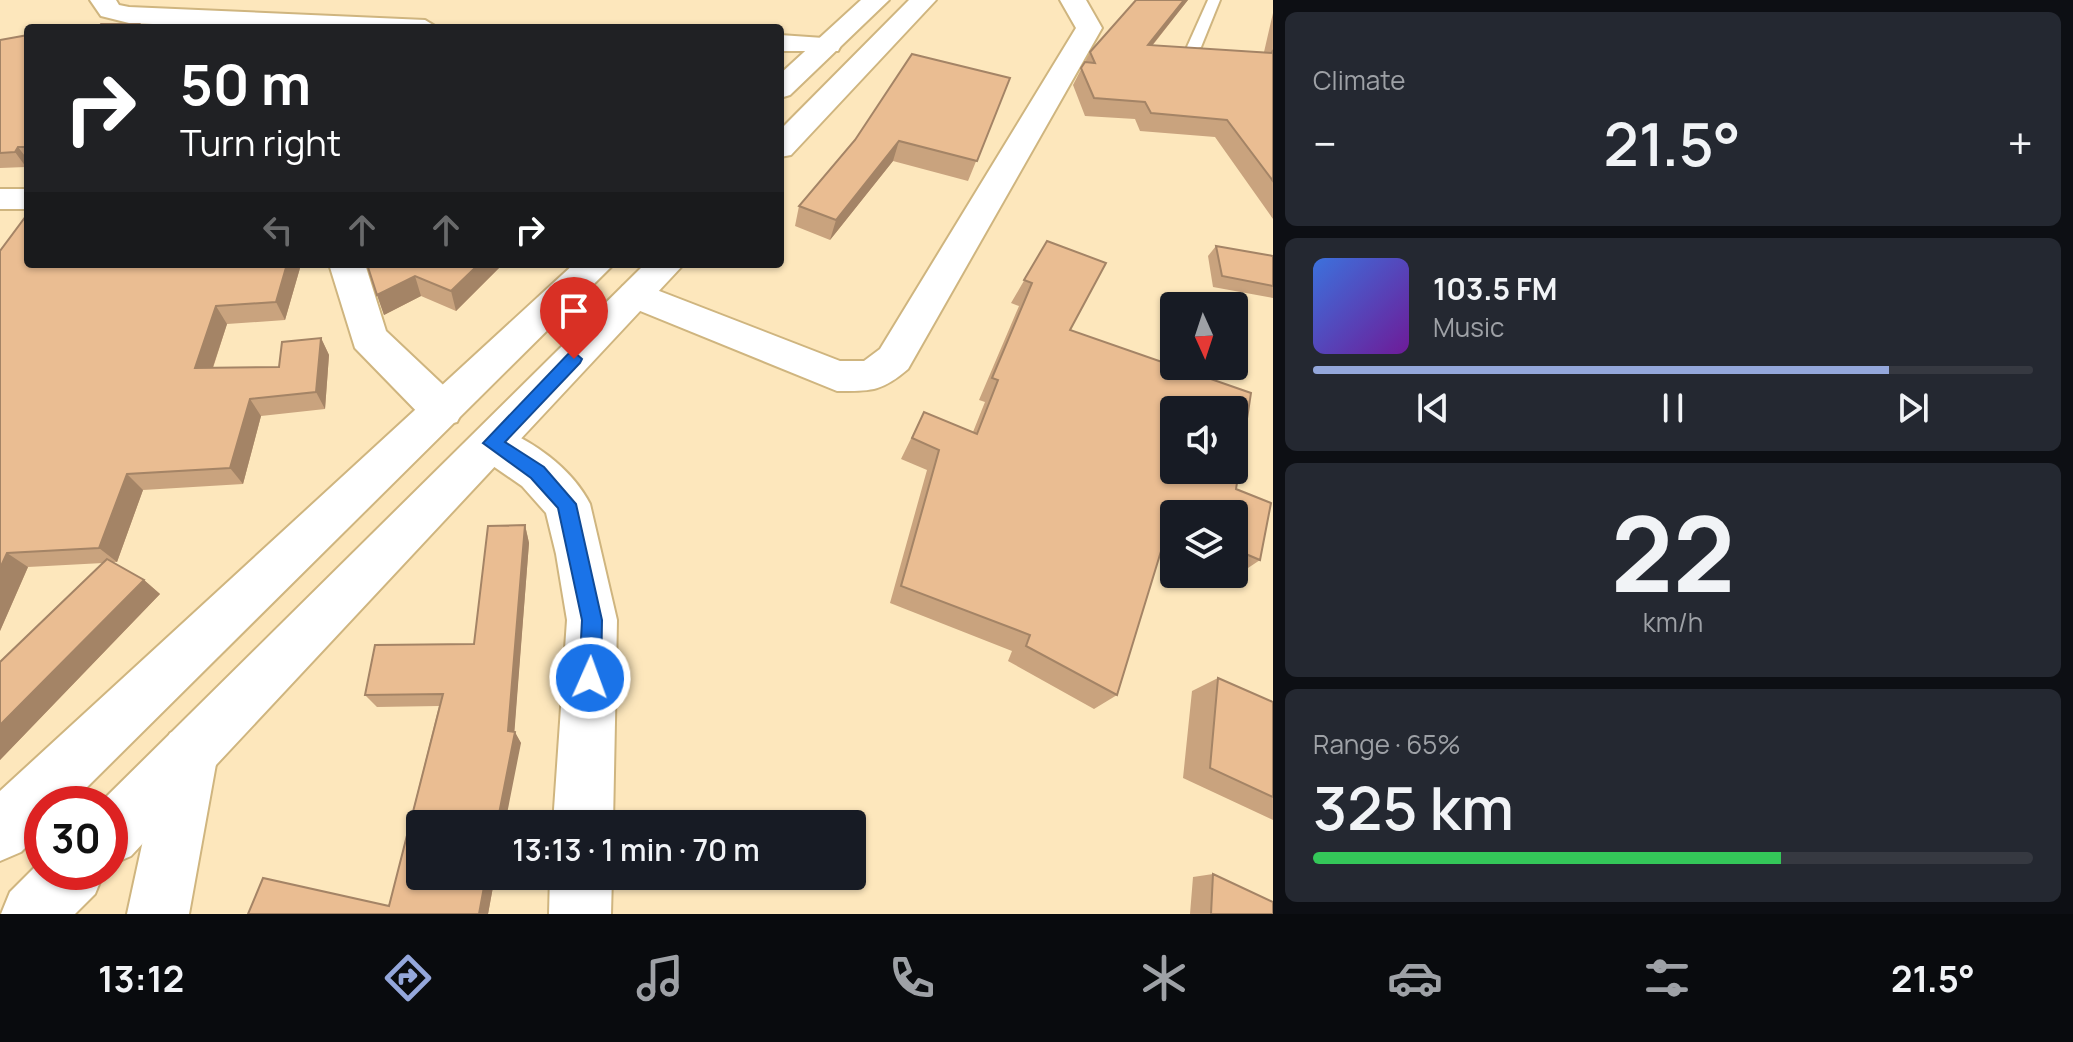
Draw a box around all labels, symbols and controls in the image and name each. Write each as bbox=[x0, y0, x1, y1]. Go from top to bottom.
text: 50 m bbox=[180, 45, 311, 122]
icon: right bbox=[48, 56, 152, 160]
text: Climate bbox=[1313, 62, 1405, 98]
text: 21.5° bbox=[1604, 102, 1741, 184]
text: − bbox=[1313, 113, 1337, 173]
text: + bbox=[2008, 113, 2033, 173]
text: Turn right bbox=[180, 118, 341, 167]
icon: left bbox=[256, 208, 300, 252]
icon: ahead bbox=[340, 208, 384, 252]
icon: ahead bbox=[424, 208, 468, 252]
icon: right bbox=[508, 208, 552, 252]
text: 103.5 FM bbox=[1433, 268, 1557, 309]
pin bbox=[540, 277, 608, 359]
icon: arrive bbox=[552, 289, 596, 333]
north arrow bbox=[1160, 292, 1248, 380]
map controls bbox=[1160, 292, 1248, 588]
text: Music bbox=[1433, 309, 1504, 345]
icon: previous bbox=[1411, 386, 1455, 430]
icon: pause bbox=[1651, 386, 1695, 430]
icon: next bbox=[1891, 386, 1935, 430]
button: sound bbox=[1160, 396, 1248, 484]
text: 22 bbox=[1611, 481, 1735, 623]
button: layers bbox=[1160, 500, 1248, 588]
text: km/h bbox=[1643, 604, 1703, 640]
position arrow bbox=[548, 636, 632, 720]
text: Range · 65% bbox=[1313, 726, 1461, 762]
text: 325 km bbox=[1313, 766, 1514, 848]
speed limit sign: 30 bbox=[24, 786, 128, 890]
text: 13:13 · 1 min · 70 m bbox=[512, 829, 760, 870]
icon: directions bbox=[380, 950, 436, 1006]
icon: music bbox=[632, 950, 688, 1006]
icon: phone bbox=[884, 950, 940, 1006]
icon: climate bbox=[1136, 950, 1192, 1006]
icon: car bbox=[1387, 950, 1443, 1006]
icon: filters bbox=[1639, 950, 1695, 1006]
text: 13:12 bbox=[98, 954, 184, 1003]
text: 21.5° bbox=[1891, 954, 1975, 1003]

